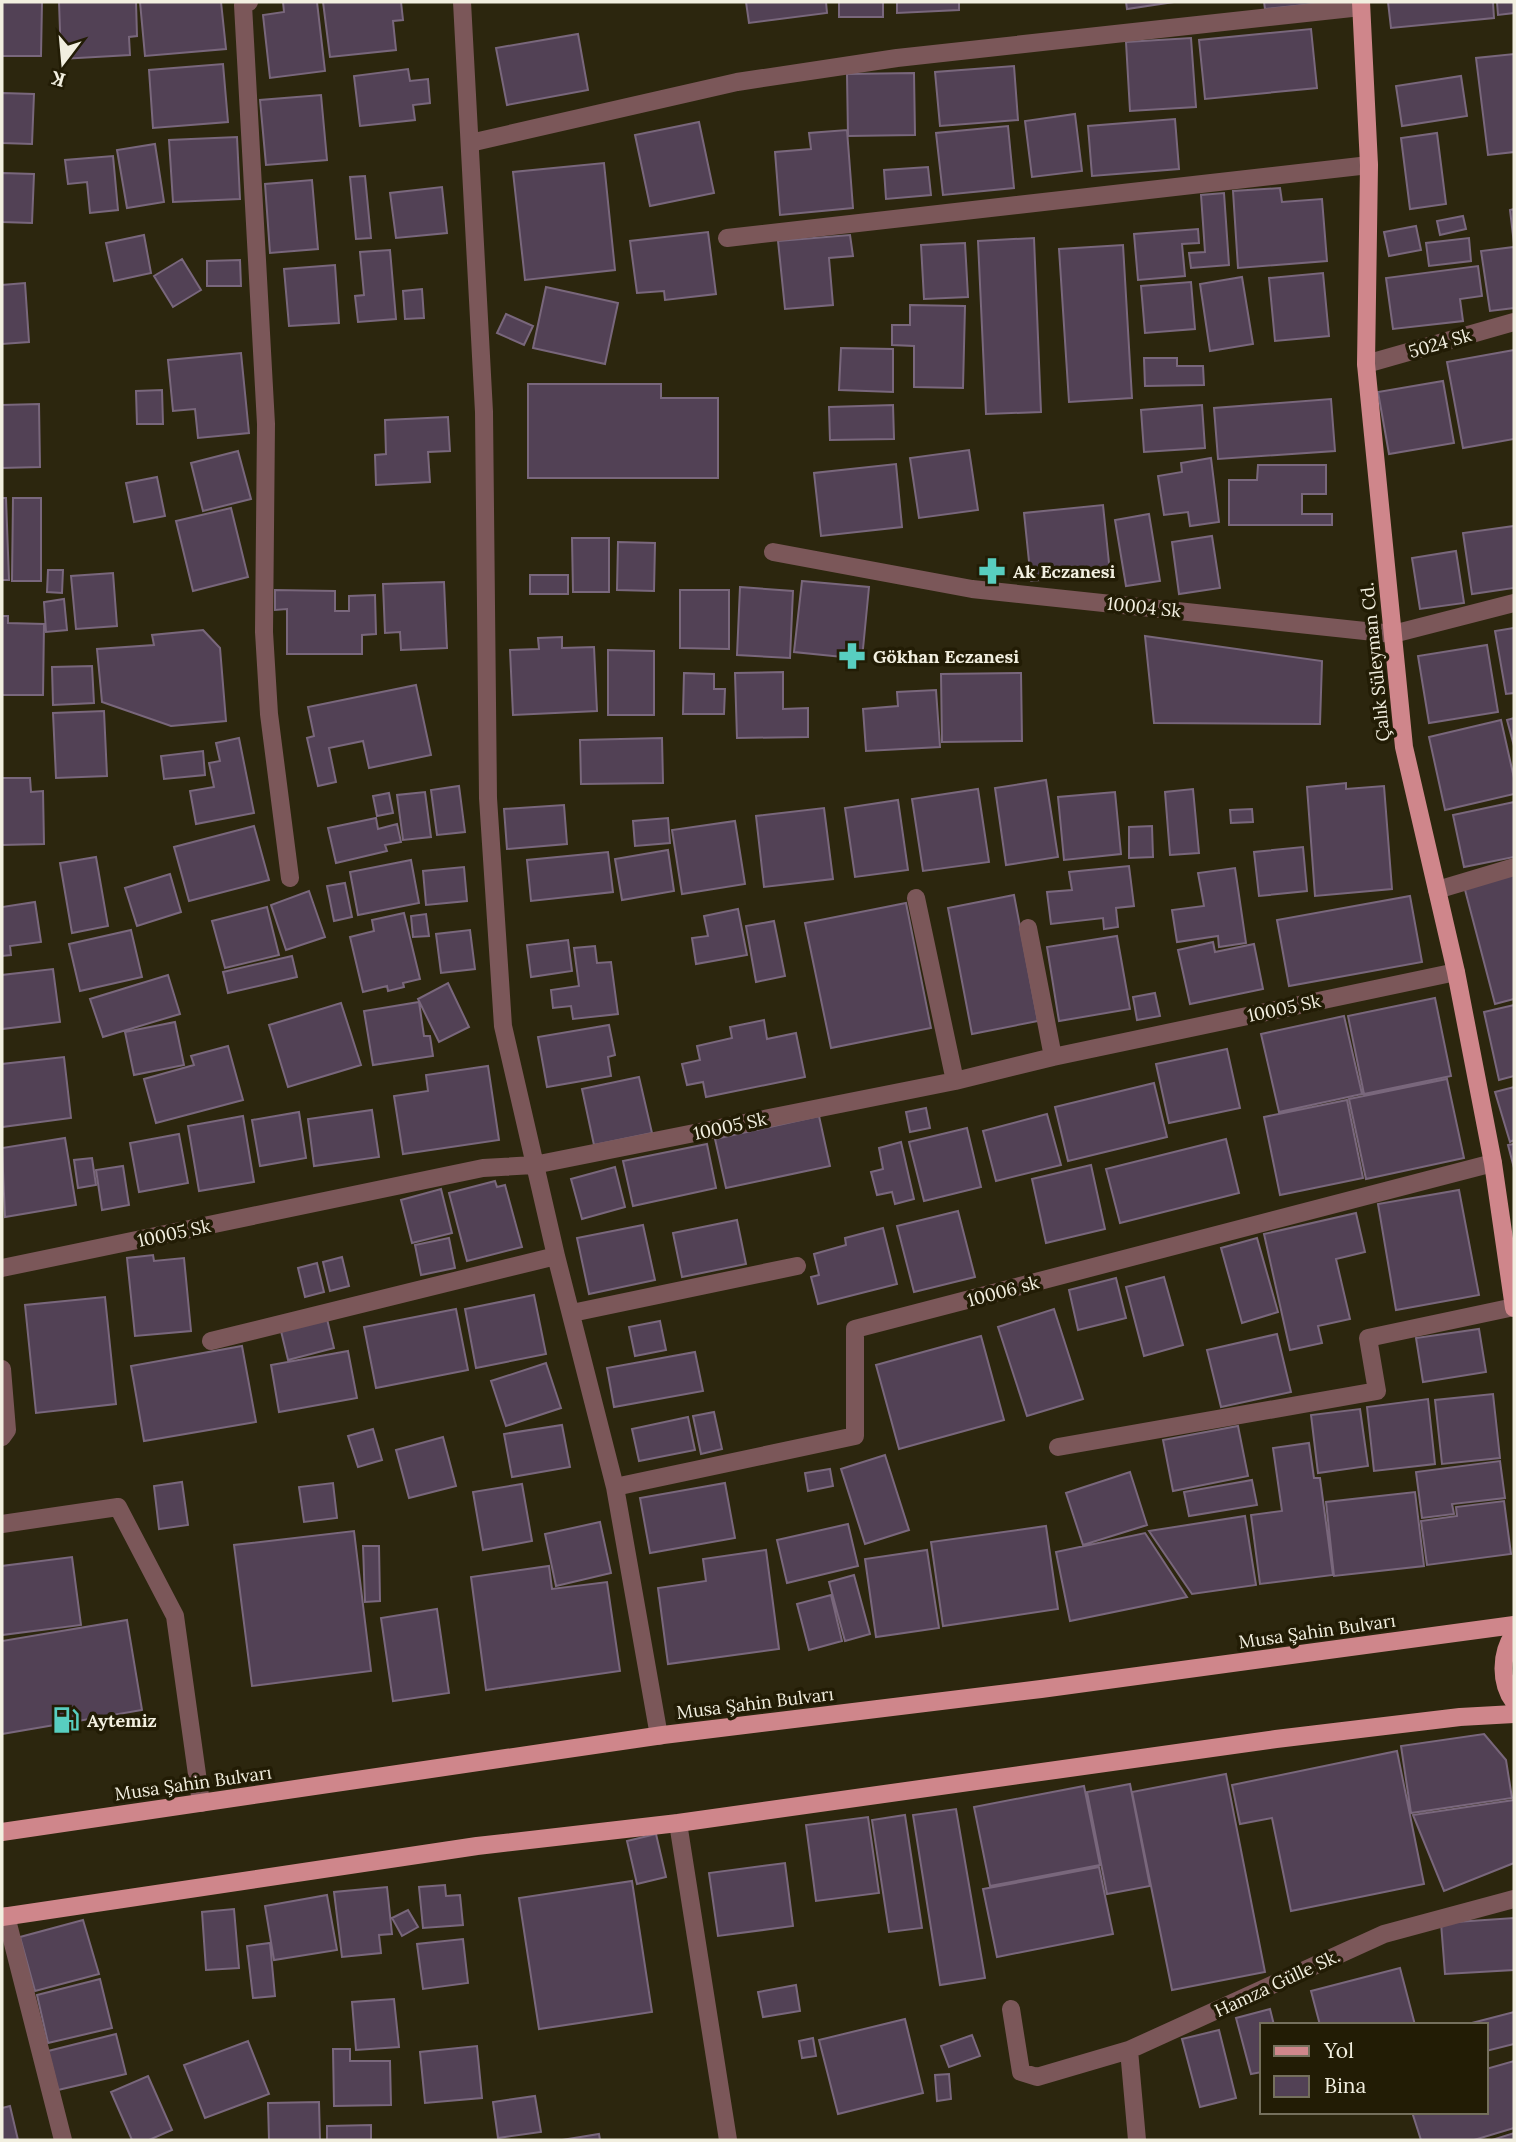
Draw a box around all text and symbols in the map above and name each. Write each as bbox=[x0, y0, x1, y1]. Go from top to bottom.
north arrow bbox=[28, 28, 98, 98]
text: K bbox=[48, 66, 68, 93]
street label: 5024 Sk bbox=[1406, 323, 1474, 363]
pharmacy icon: Ak Eczanesi bbox=[977, 556, 1007, 586]
place label: Ak Eczanesi bbox=[1013, 560, 1115, 583]
street label: Çalık Süleyman Cd. bbox=[1355, 581, 1395, 743]
street label: 10004 Sk bbox=[1106, 592, 1183, 622]
pharmacy icon: Gökhan Eczanesi bbox=[837, 641, 867, 671]
place label: Gökhan Eczanesi bbox=[873, 645, 1019, 668]
street label: 10005 Sk bbox=[1245, 989, 1323, 1027]
street label: 10005 Sk bbox=[691, 1107, 769, 1145]
street label: 10005 Sk bbox=[135, 1214, 213, 1252]
street label: 10006 sk bbox=[965, 1270, 1042, 1312]
street label: Musa Şahin Bulvarı bbox=[1237, 1609, 1397, 1653]
street label: Musa Şahin Bulvarı bbox=[675, 1682, 835, 1724]
fuel station icon: Aytemiz bbox=[51, 1705, 81, 1735]
place label: Aytemiz bbox=[87, 1709, 157, 1732]
street label: Musa Şahin Bulvarı bbox=[113, 1761, 273, 1805]
street label: Hamza Gülle Sk. bbox=[1211, 1944, 1343, 2022]
legend bbox=[1260, 2023, 1488, 2114]
text: Yol bbox=[1323, 2037, 1354, 2064]
text: Bina bbox=[1324, 2072, 1367, 2099]

